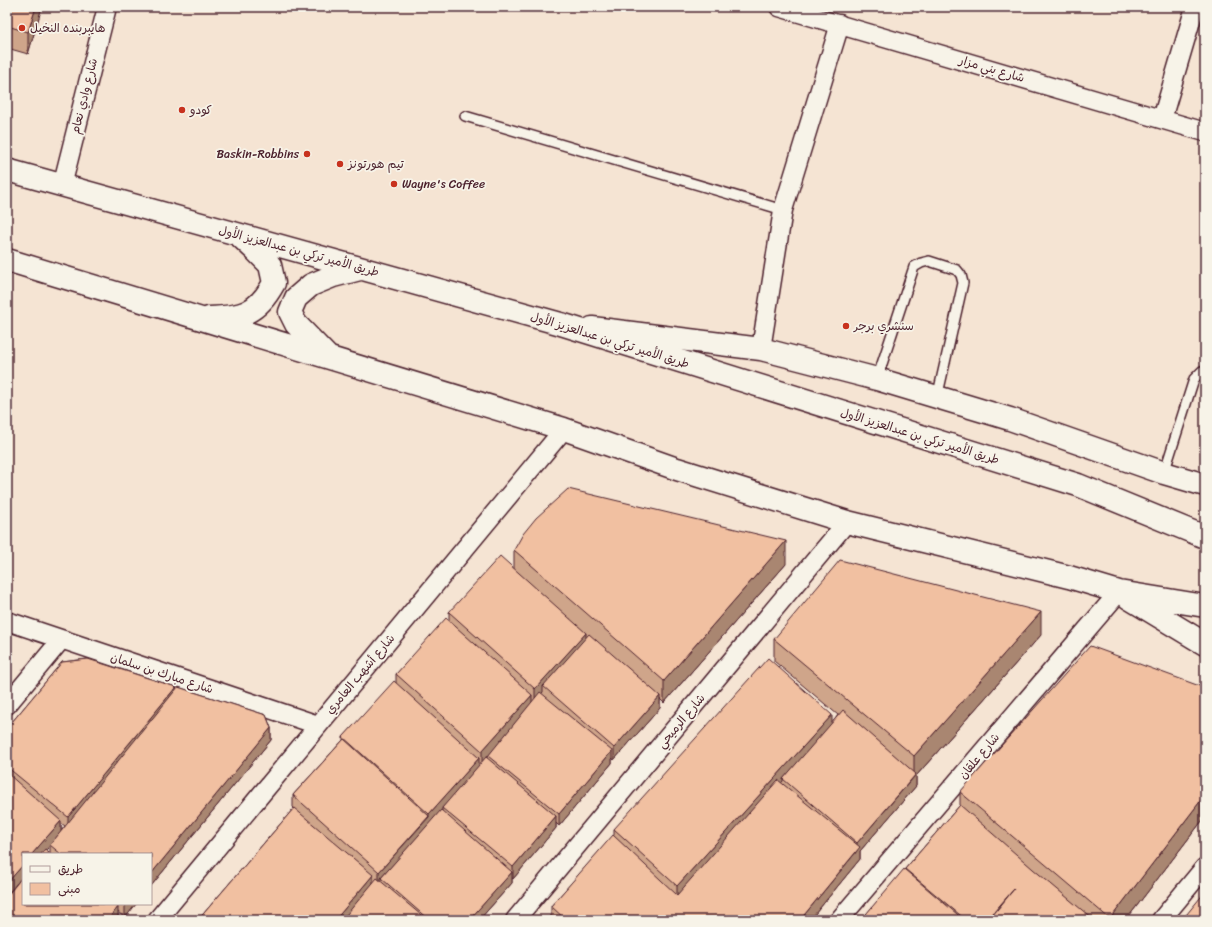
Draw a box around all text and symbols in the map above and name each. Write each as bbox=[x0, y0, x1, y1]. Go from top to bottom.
place label: هايبربنده النخيل bbox=[30, 17, 106, 39]
marker: هايبربنده النخيل bbox=[17, 23, 27, 33]
street label: شارع بني مزار bbox=[956, 49, 1027, 89]
street label: شارع وادي نعام bbox=[64, 56, 104, 136]
place label: كودو bbox=[189, 99, 212, 121]
marker: كودو bbox=[177, 105, 187, 115]
place label: Baskin-Robbins bbox=[217, 143, 299, 165]
marker: Baskin-Robbins bbox=[302, 149, 312, 159]
place label: تيم هورتونز bbox=[347, 153, 404, 175]
marker: تيم هورتونز bbox=[335, 159, 345, 169]
place label: Wayne's Coffee bbox=[402, 173, 485, 195]
marker: Wayne's Coffee bbox=[389, 179, 399, 189]
street label: طريق الأمير تركي بن عبدالعزيز الأول bbox=[216, 219, 382, 283]
street label: طريق الأمير تركي بن عبدالعزيز الأول bbox=[528, 305, 692, 375]
place label: سنشري برجر bbox=[853, 315, 914, 337]
marker: سنشري برجر bbox=[841, 321, 851, 331]
street label: طريق الأمير تركي بن عبدالعزيز الأول bbox=[838, 401, 1002, 471]
street label: شارع أشهب العامري bbox=[320, 629, 400, 719]
street label: شارع مبارك بن سلمان bbox=[108, 646, 216, 700]
street label: شارع الرميحي bbox=[651, 688, 711, 754]
street label: شارع علقان bbox=[953, 728, 1005, 784]
legend bbox=[22, 853, 152, 905]
text: طريق bbox=[58, 858, 83, 880]
text: مبنى bbox=[58, 878, 81, 900]

